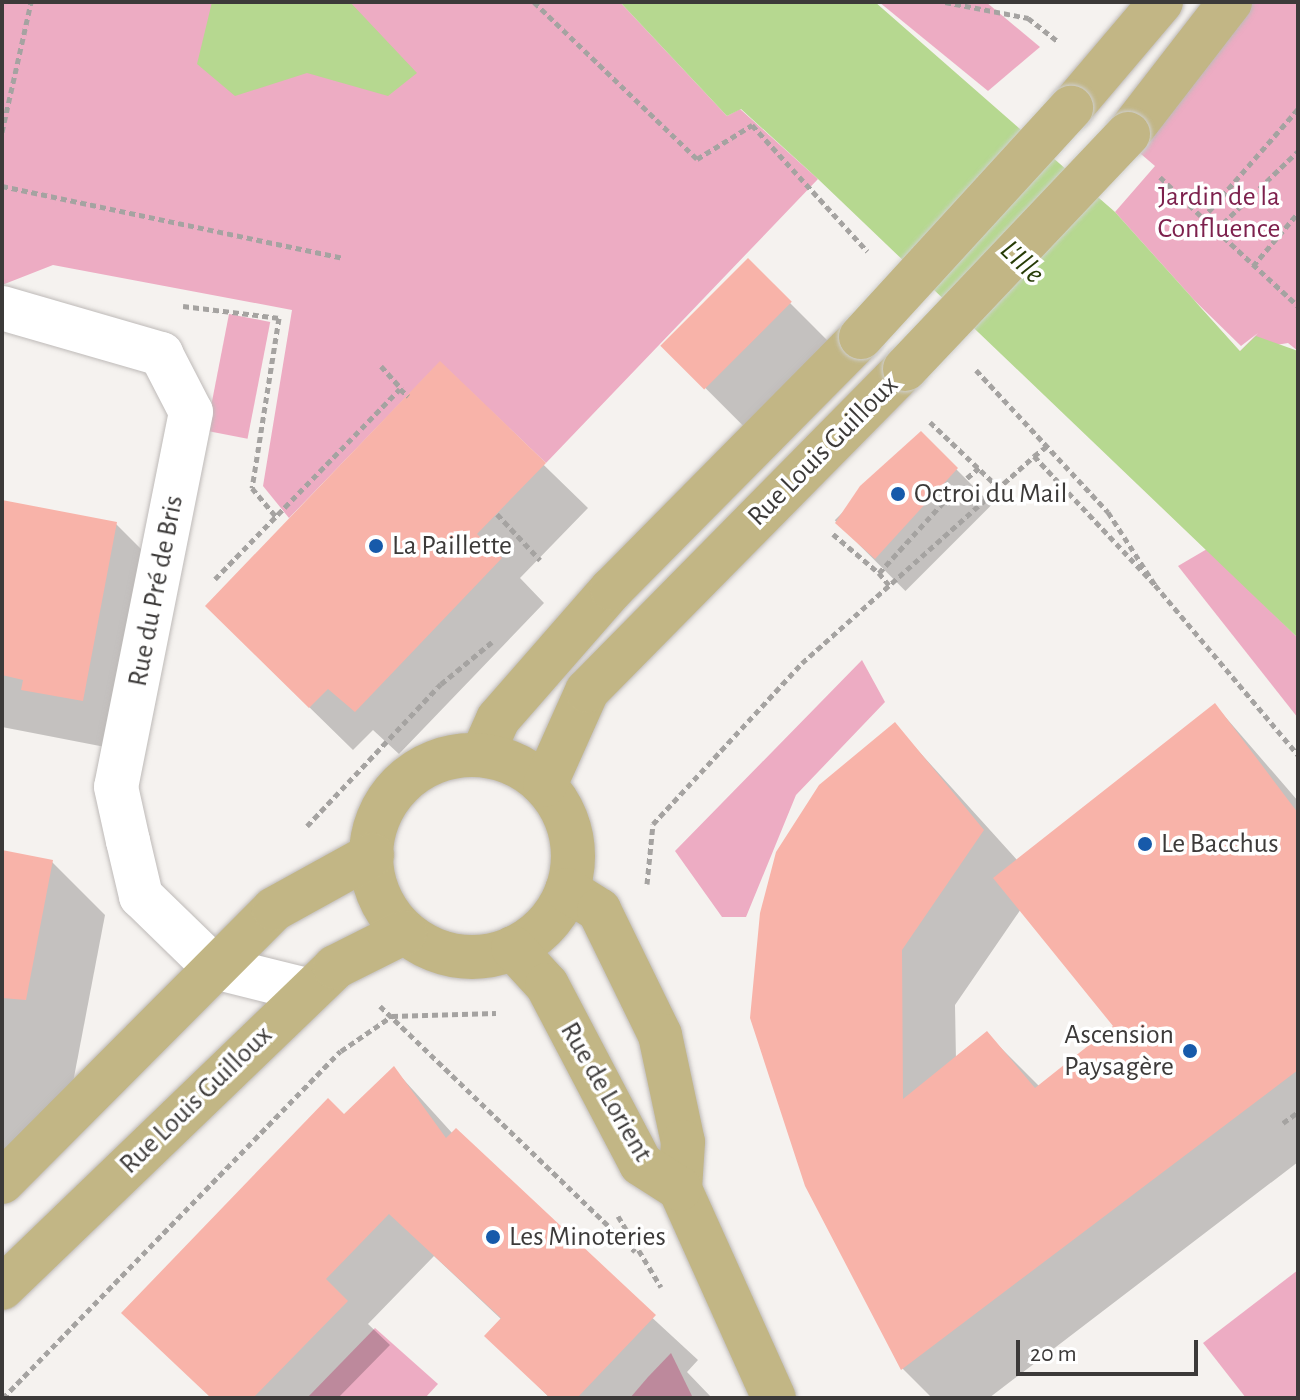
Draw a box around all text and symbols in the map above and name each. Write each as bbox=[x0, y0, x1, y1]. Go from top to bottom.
park label: Jardin de la Confluence bbox=[1158, 180, 1280, 246]
water label: L'Ille bbox=[992, 232, 1052, 292]
street label: Rue Louis Guilloux bbox=[741, 369, 905, 533]
place label: Octroi du Mail bbox=[914, 477, 1067, 511]
marker: Octroi du Mail bbox=[889, 485, 907, 503]
street label: Rue du Pré de Bris bbox=[121, 493, 191, 689]
place label: La Paillette bbox=[392, 529, 512, 563]
marker: La Paillette bbox=[367, 537, 385, 555]
place label: Le Bacchus bbox=[1161, 827, 1278, 861]
marker: Le Bacchus bbox=[1136, 835, 1154, 853]
street label: Rue de Lorient bbox=[553, 1016, 659, 1168]
place label: Ascension Paysagère bbox=[1064, 1018, 1174, 1084]
street label: Rue Louis Guilloux bbox=[113, 1019, 279, 1181]
marker: Ascension Paysagère bbox=[1181, 1042, 1199, 1060]
place label: Les Minoteries bbox=[509, 1220, 666, 1254]
marker: Les Minoteries bbox=[484, 1228, 502, 1246]
scale bar bbox=[1020, 1324, 1202, 1374]
text: 20 m bbox=[1030, 1342, 1077, 1366]

